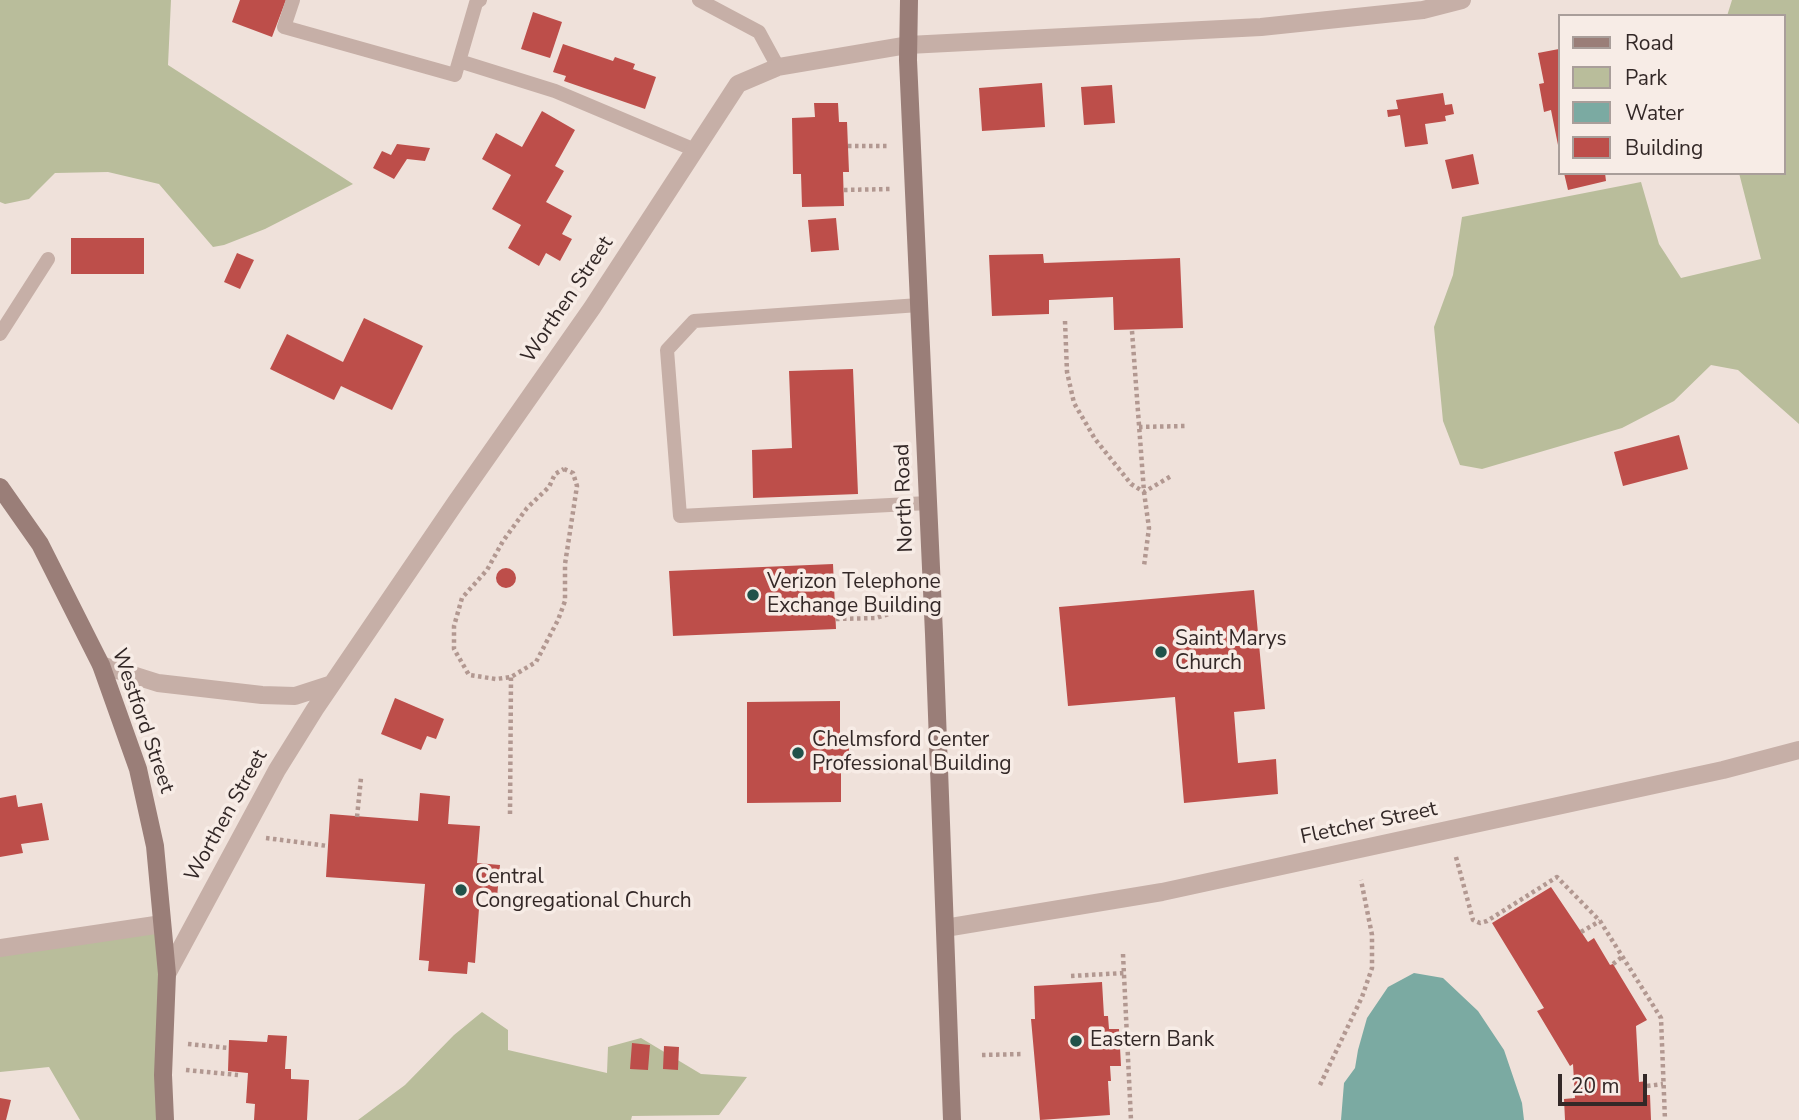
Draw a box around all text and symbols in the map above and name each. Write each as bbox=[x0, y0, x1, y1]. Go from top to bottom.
legend bbox=[1558, 14, 1785, 175]
text: Road bbox=[1625, 29, 1674, 57]
text: Park bbox=[1625, 64, 1667, 92]
text: Water bbox=[1625, 99, 1684, 127]
text: Building bbox=[1625, 134, 1703, 162]
street label: Worthen Street bbox=[517, 232, 619, 368]
street label: North Road bbox=[891, 443, 919, 553]
place label: Verizon Telephone Exchange Building bbox=[767, 570, 942, 620]
marker: Verizon Telephone Exchange Building bbox=[745, 587, 761, 603]
place label: Saint Marys Church bbox=[1175, 627, 1287, 677]
marker: Saint Marys Church bbox=[1153, 644, 1169, 660]
street label: Westford Street bbox=[105, 645, 179, 797]
place label: Chelmsford Center Professional Building bbox=[812, 728, 1012, 778]
marker: Chelmsford Center Professional Building bbox=[790, 745, 806, 761]
street label: Worthen Street bbox=[180, 746, 274, 886]
street label: Fletcher Street bbox=[1298, 797, 1440, 851]
place label: Central Congregational Church bbox=[475, 865, 692, 915]
marker: Central Congregational Church bbox=[453, 882, 469, 898]
place label: Eastern Bank bbox=[1090, 1028, 1214, 1054]
marker: Eastern Bank bbox=[1068, 1033, 1084, 1049]
scale bar bbox=[1561, 1060, 1650, 1104]
text: 20 m bbox=[1571, 1072, 1620, 1100]

